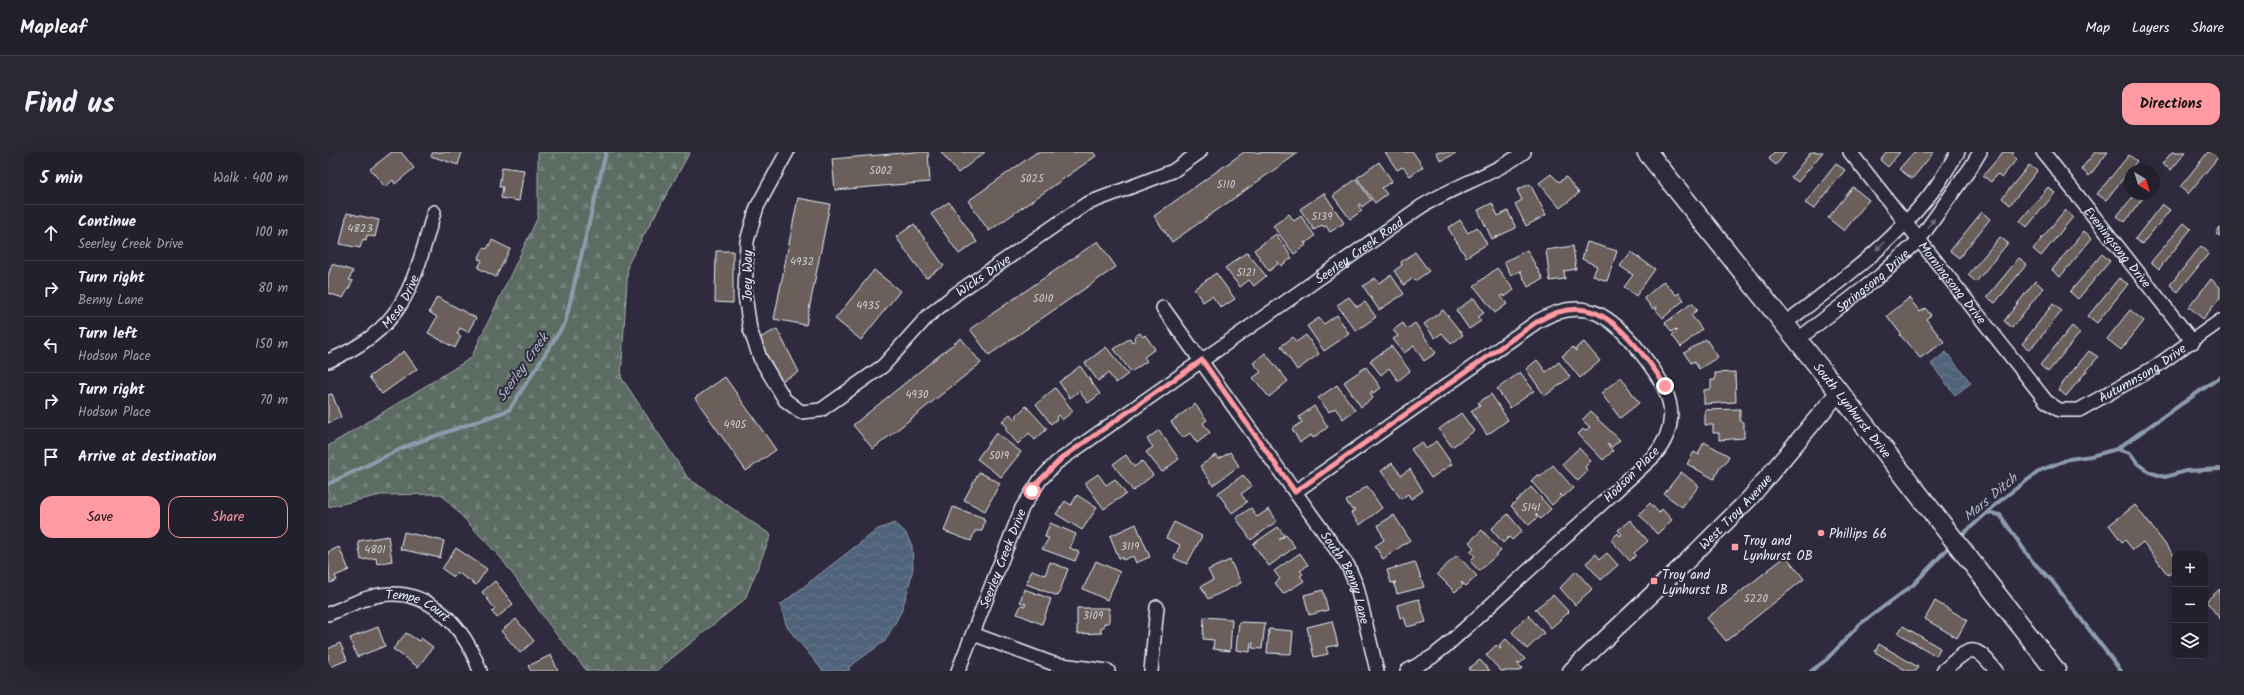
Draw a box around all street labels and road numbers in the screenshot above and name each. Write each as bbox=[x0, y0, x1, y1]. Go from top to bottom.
street label: Eveningsong Drive bbox=[2078, 203, 2156, 293]
street label: Seerley Creek Road bbox=[1311, 212, 1409, 290]
street label: Morningsong Drive bbox=[1912, 237, 1991, 329]
street label: Springsong Drive bbox=[1832, 245, 1915, 318]
street label: Joey Way bbox=[738, 249, 759, 302]
street label: Wicks Drive bbox=[952, 250, 1016, 303]
street label: Mesa Drive bbox=[377, 272, 426, 334]
street label: Autumnsong Drive bbox=[2095, 339, 2191, 409]
street label: South Lynhurst Drive bbox=[1807, 358, 1896, 464]
street label: Hodson Place bbox=[1599, 442, 1665, 508]
street label: West Troy Avenue bbox=[1695, 470, 1778, 555]
street label: Seerley Creek Drive bbox=[975, 506, 1033, 612]
street label: South Benny Lane bbox=[1314, 527, 1374, 626]
street label: Tempe Court bbox=[385, 585, 455, 628]

